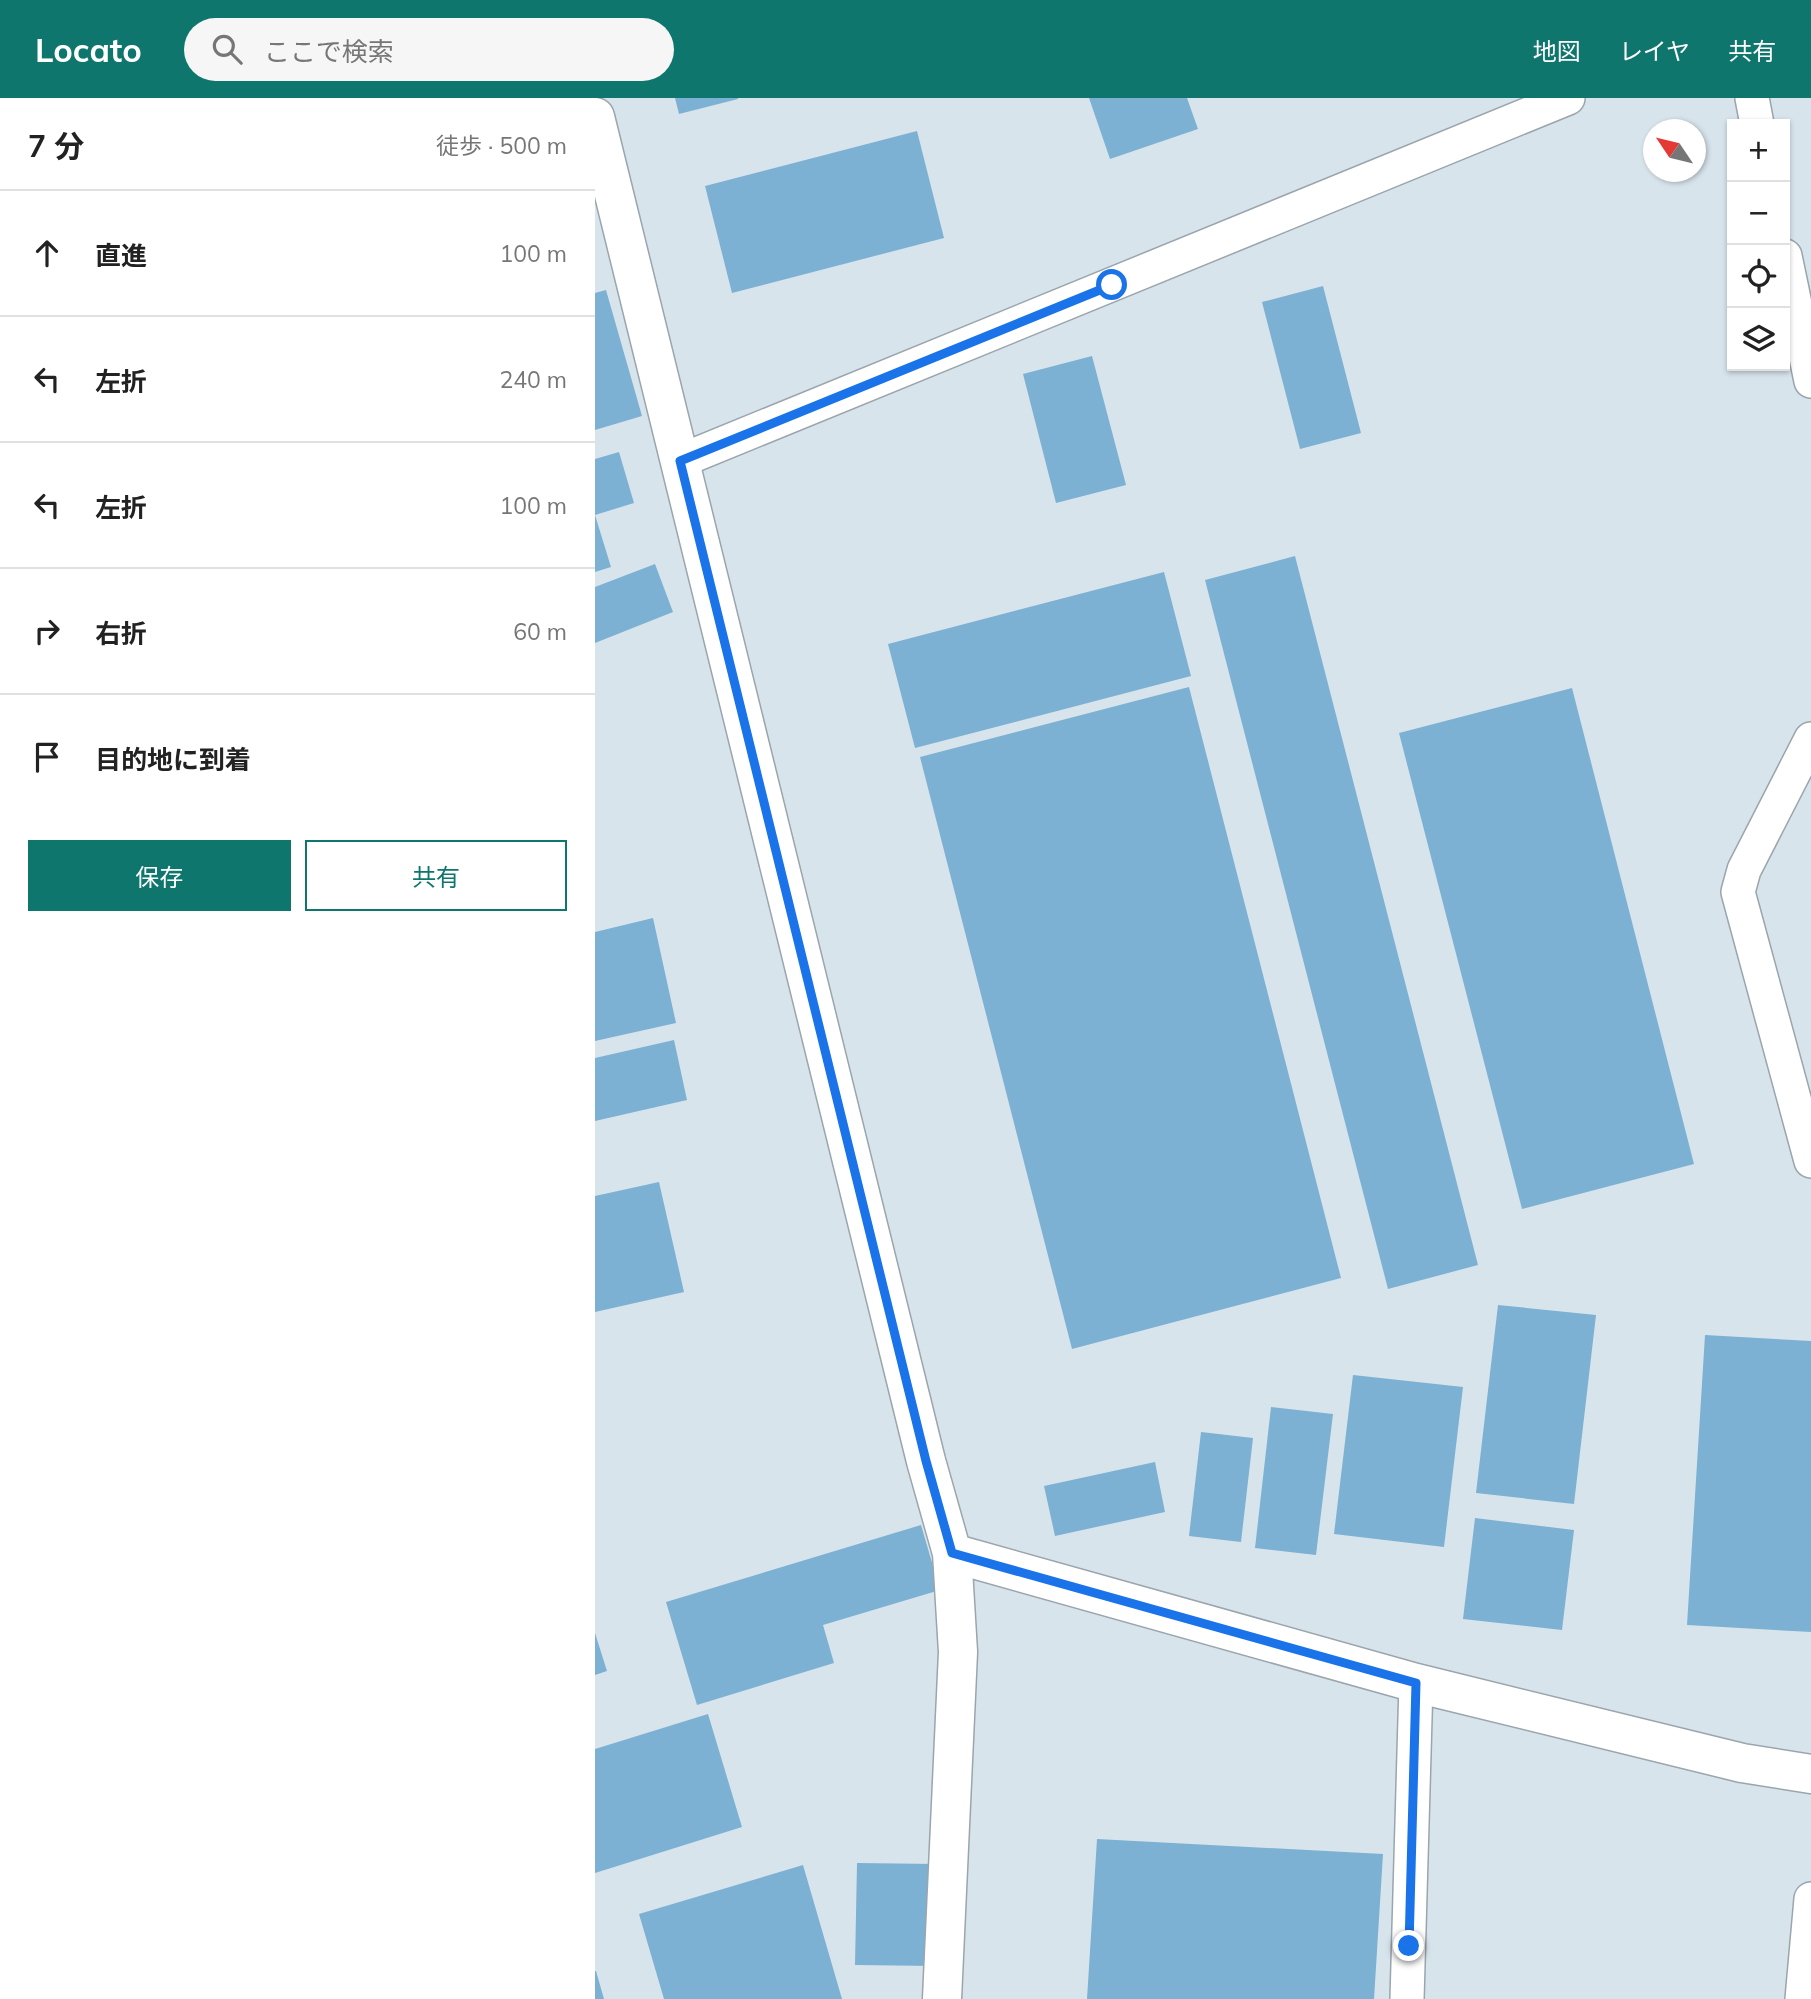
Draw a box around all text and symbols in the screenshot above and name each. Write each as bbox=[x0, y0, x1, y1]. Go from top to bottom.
search box bbox=[184, 18, 674, 81]
text: Locato bbox=[35, 29, 142, 70]
icon: search bbox=[208, 30, 246, 68]
text: ここで検索 bbox=[264, 35, 394, 68]
text: 地図 bbox=[1533, 36, 1581, 66]
text: レイヤ bbox=[1619, 36, 1690, 66]
text: 共有 bbox=[1728, 36, 1776, 66]
north arrow bbox=[1643, 119, 1706, 182]
map controls bbox=[1727, 119, 1790, 371]
button: + bbox=[1727, 119, 1790, 182]
text: 7 分 bbox=[28, 127, 84, 165]
text: 徒歩 · 500 m bbox=[436, 131, 567, 160]
button: − bbox=[1727, 182, 1790, 245]
icon: ahead bbox=[28, 234, 66, 272]
text: 直進 bbox=[95, 239, 147, 272]
text: 100 m bbox=[499, 239, 567, 268]
button: locate bbox=[1727, 245, 1790, 308]
route start bbox=[1096, 269, 1127, 300]
button: layers bbox=[1727, 308, 1790, 371]
icon: left bbox=[28, 360, 66, 398]
text: 左折 bbox=[95, 365, 147, 398]
text: 240 m bbox=[499, 365, 567, 394]
icon: left bbox=[28, 486, 66, 524]
text: 左折 bbox=[95, 491, 147, 524]
text: 100 m bbox=[499, 491, 567, 520]
icon: right bbox=[28, 612, 66, 650]
text: 右折 bbox=[95, 617, 147, 650]
text: 60 m bbox=[513, 617, 567, 646]
icon: arrive bbox=[28, 738, 66, 776]
text: 目的地に到着 bbox=[95, 743, 251, 776]
button: 保存 bbox=[28, 840, 291, 911]
button: 共有 bbox=[305, 840, 567, 911]
route end bbox=[1393, 1930, 1424, 1961]

